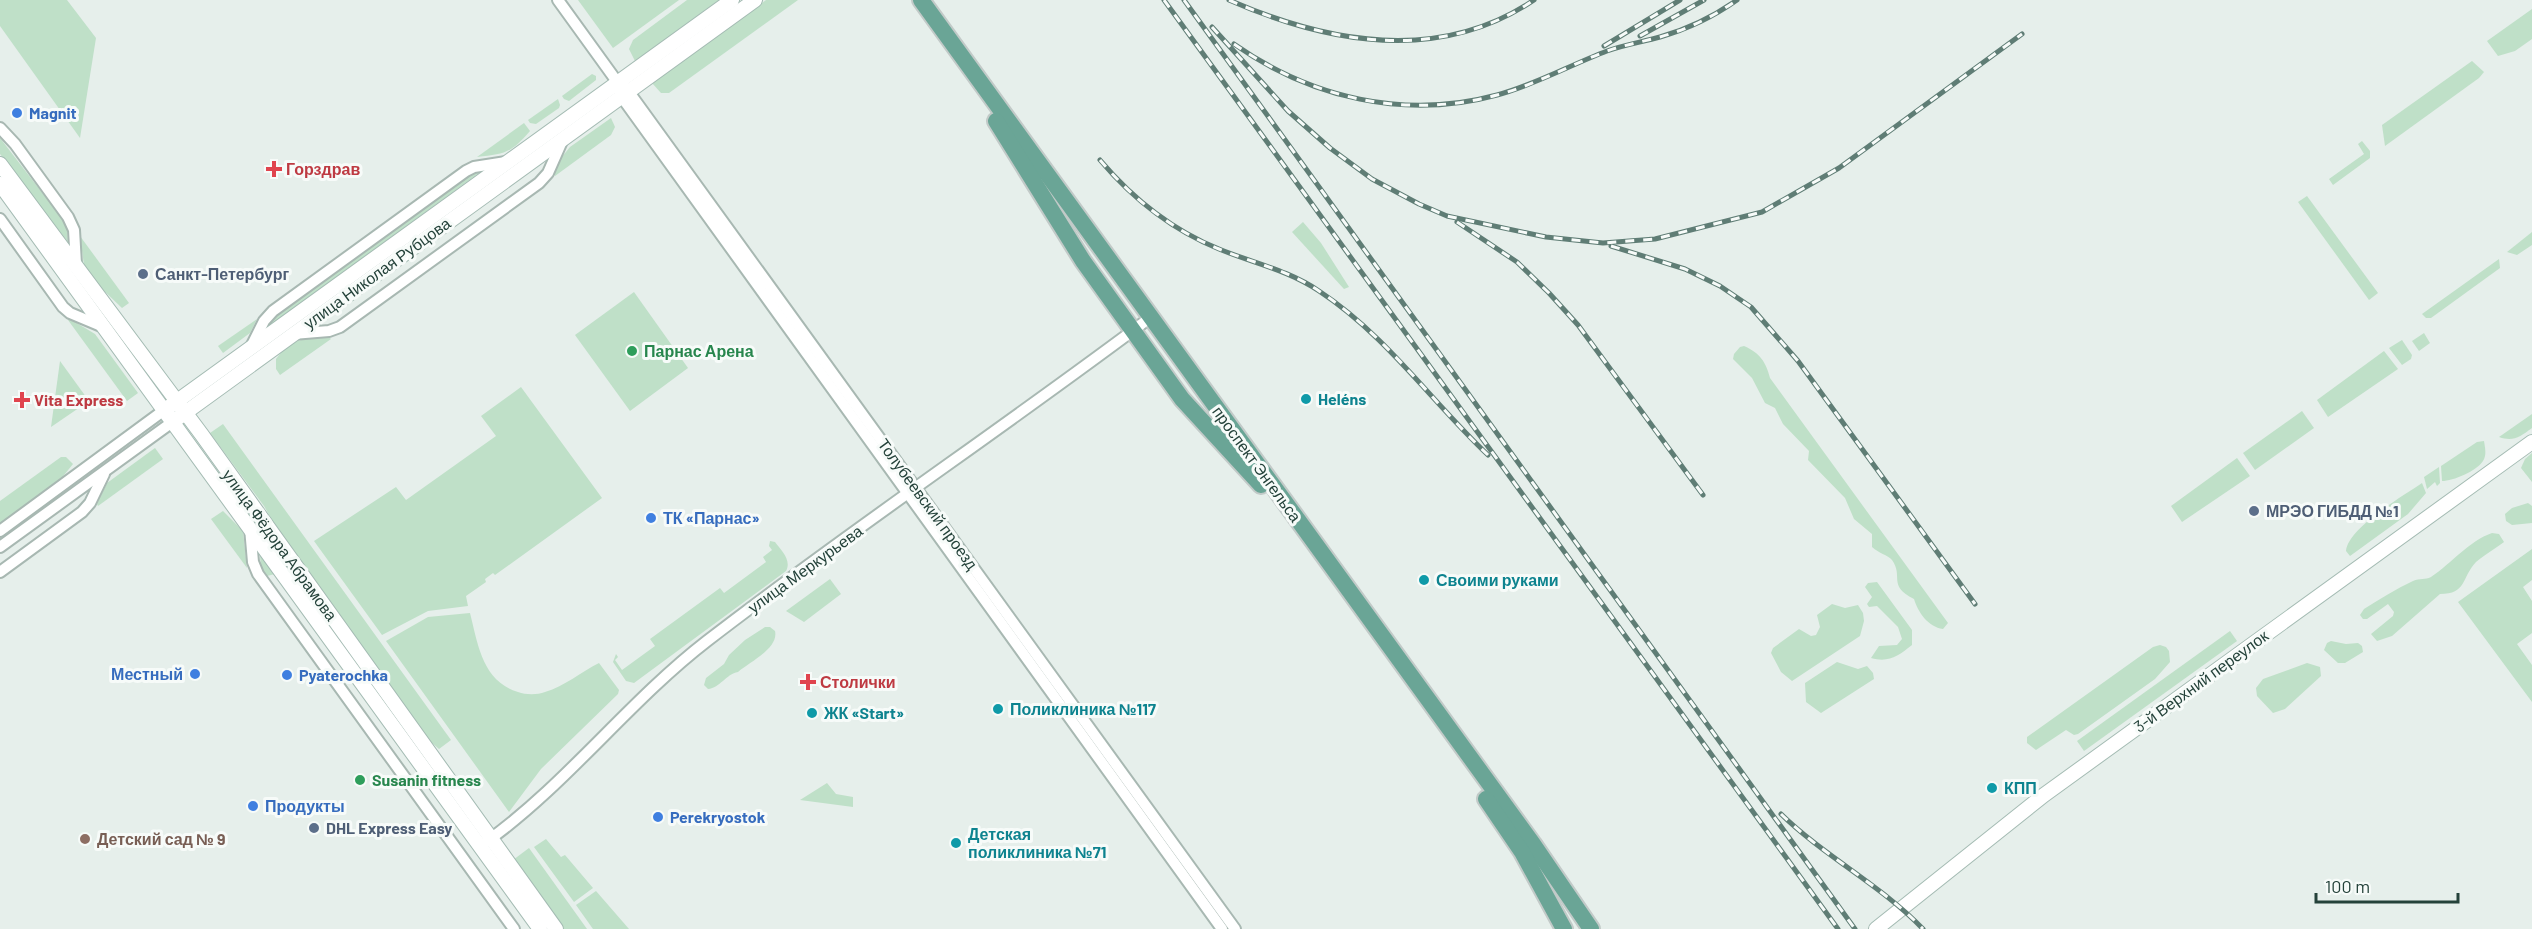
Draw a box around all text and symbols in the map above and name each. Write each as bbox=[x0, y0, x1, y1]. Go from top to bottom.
place label: Magnit bbox=[29, 103, 77, 122]
marker: Magnit bbox=[10, 106, 24, 120]
place label: Горздрав bbox=[286, 159, 360, 178]
marker: Горздрав bbox=[267, 162, 281, 176]
street label: улица Николая Рубцова bbox=[300, 213, 454, 332]
place label: Санкт-Петербург bbox=[155, 264, 290, 283]
marker: Санкт-Петербург bbox=[136, 267, 150, 281]
place label: Парнас Арена bbox=[644, 341, 754, 360]
marker: Парнас Арена bbox=[625, 344, 639, 358]
place label: Heléns bbox=[1318, 389, 1366, 408]
place label: Vita Express bbox=[34, 390, 123, 409]
marker: Heléns bbox=[1299, 392, 1313, 406]
marker: Vita Express bbox=[15, 393, 29, 407]
street label: проспект Энгельса bbox=[1209, 402, 1306, 525]
street label: Толубеевский проезд bbox=[875, 435, 983, 573]
street label: улица Фёдора Абрамова bbox=[219, 465, 342, 624]
place label: МРЭО ГИБДД №1 bbox=[2266, 501, 2399, 520]
marker: МРЭО ГИБДД №1 bbox=[2247, 504, 2261, 518]
place label: ТК «Парнас» bbox=[663, 508, 760, 527]
marker: ТК «Парнас» bbox=[644, 511, 658, 525]
street label: улица Меркурьева bbox=[744, 521, 866, 616]
place label: Своими руками bbox=[1436, 570, 1559, 589]
marker: Своими руками bbox=[1417, 573, 1431, 587]
street label: 3-й Верхний переулок bbox=[2130, 625, 2272, 736]
place label: Местный bbox=[111, 664, 183, 683]
place label: Pyaterochka bbox=[299, 665, 388, 684]
marker: Местный bbox=[188, 667, 202, 681]
marker: Pyaterochka bbox=[280, 668, 294, 682]
place label: Столички bbox=[820, 672, 896, 691]
marker: Столички bbox=[801, 675, 815, 689]
place label: Поликлиника №117 bbox=[1010, 699, 1156, 718]
marker: Поликлиника №117 bbox=[991, 702, 1005, 716]
place label: ЖК «Start» bbox=[823, 703, 904, 722]
marker: ЖК «Start» bbox=[805, 706, 819, 720]
place label: Susanin fitness bbox=[372, 770, 481, 789]
marker: Susanin fitness bbox=[353, 773, 367, 787]
place label: КПП bbox=[2004, 778, 2037, 797]
marker: КПП bbox=[1985, 781, 1999, 795]
place label: Продукты bbox=[265, 796, 345, 815]
marker: Продукты bbox=[246, 799, 260, 813]
place label: Perekryostok bbox=[670, 807, 766, 826]
marker: Perekryostok bbox=[651, 810, 665, 824]
place label: DHL Express Easy bbox=[326, 818, 452, 837]
marker: DHL Express Easy bbox=[307, 821, 321, 835]
place label: Детская поликлиника №71 bbox=[968, 824, 1106, 861]
place label: Детский сад № 9 bbox=[97, 829, 226, 848]
marker: Детский сад № 9 bbox=[78, 832, 92, 846]
marker: Детская поликлиника №71 bbox=[949, 836, 963, 850]
scale bar bbox=[2316, 866, 2458, 904]
text: 100 m bbox=[2325, 875, 2370, 897]

